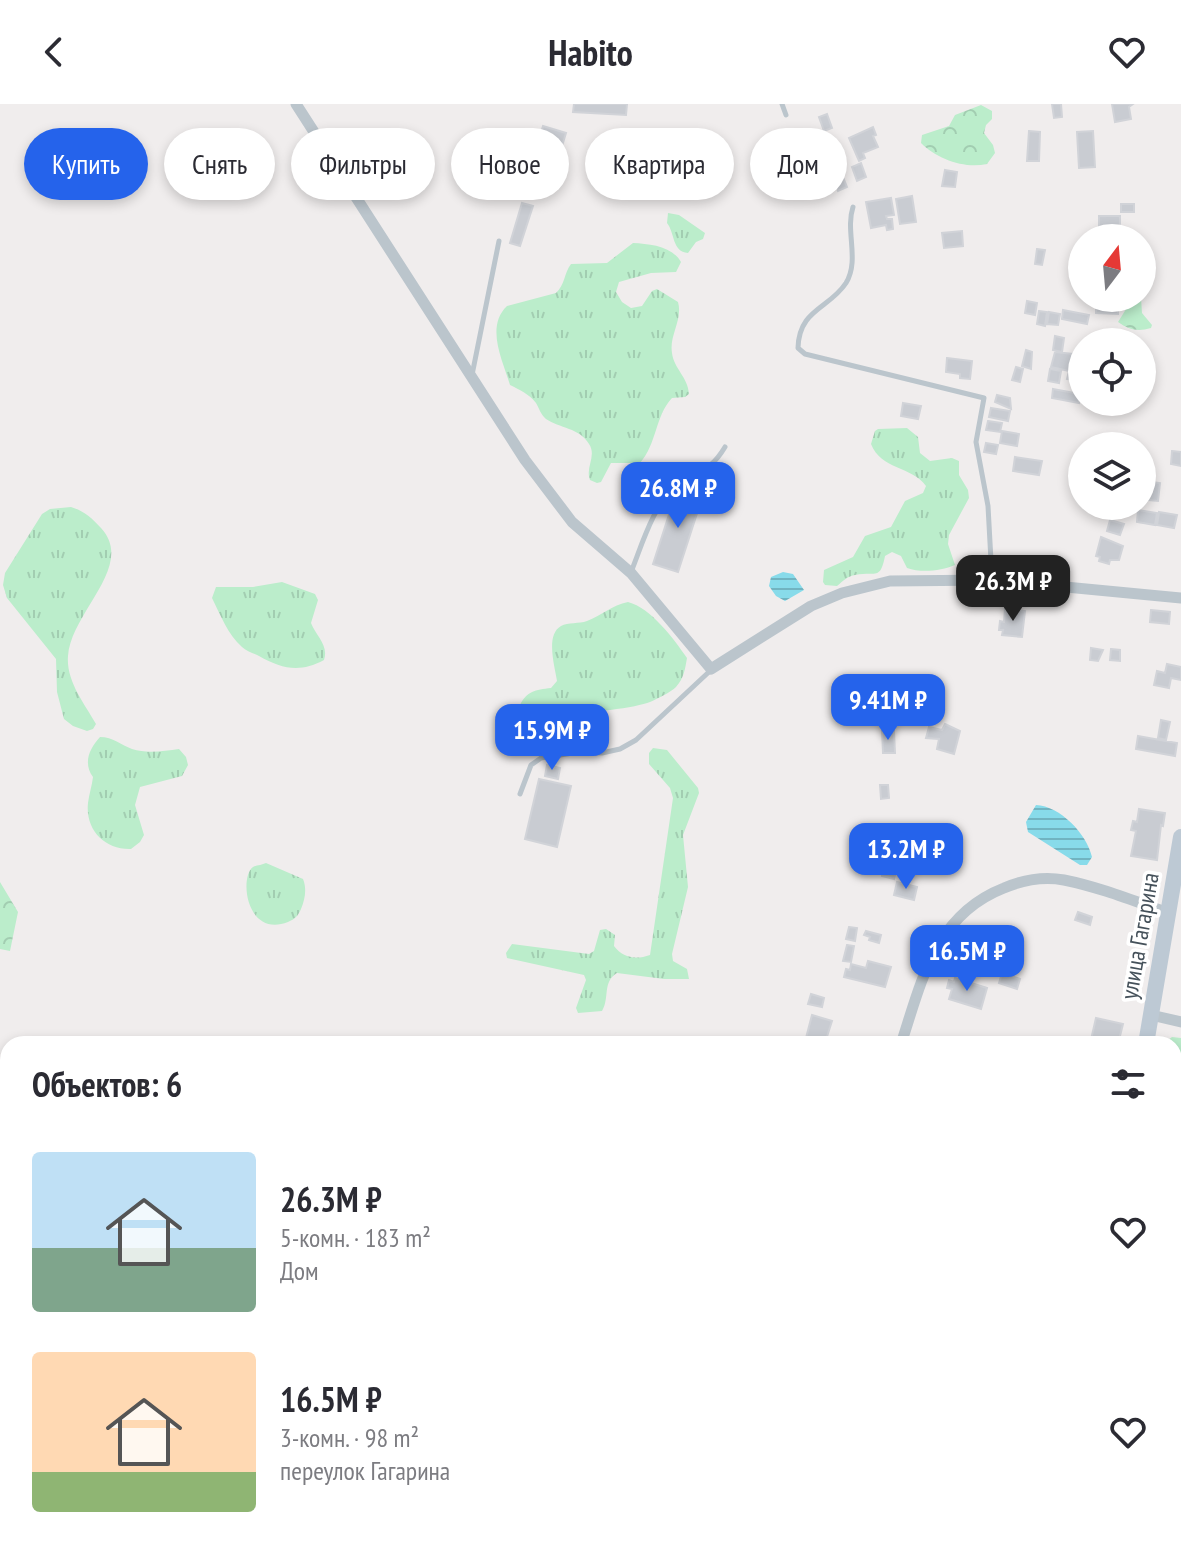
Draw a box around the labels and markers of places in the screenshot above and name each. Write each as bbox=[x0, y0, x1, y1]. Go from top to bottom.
pin: 26.8M ₽ bbox=[604, 462, 752, 530]
pin: 26.3M ₽ bbox=[939, 555, 1087, 623]
pin: 9.41M ₽ bbox=[814, 674, 962, 742]
pin: 15.9M ₽ bbox=[478, 704, 626, 772]
pin: 13.2M ₽ bbox=[832, 823, 980, 891]
pin: 16.5M ₽ bbox=[893, 925, 1041, 993]

